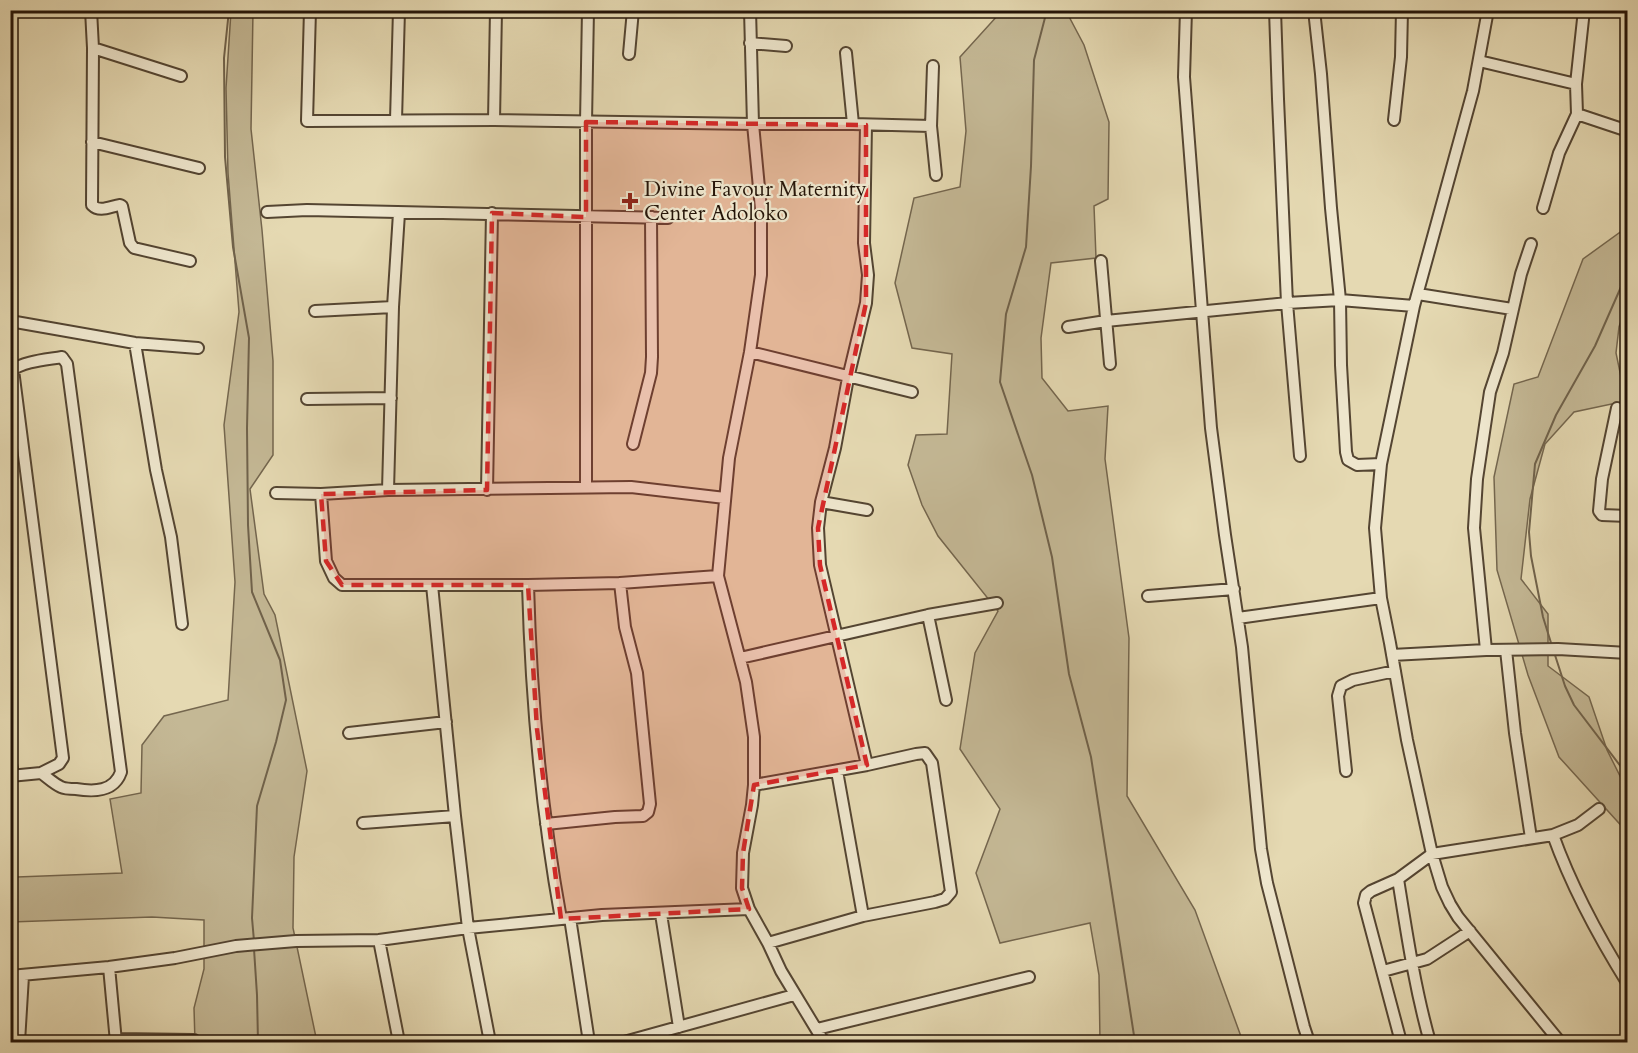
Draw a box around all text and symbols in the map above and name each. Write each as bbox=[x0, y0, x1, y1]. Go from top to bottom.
place label: Divine Favour Maternity Center Adoloko bbox=[644, 175, 867, 228]
marker: Divine Favour Maternity Center Adoloko bbox=[621, 192, 639, 210]

